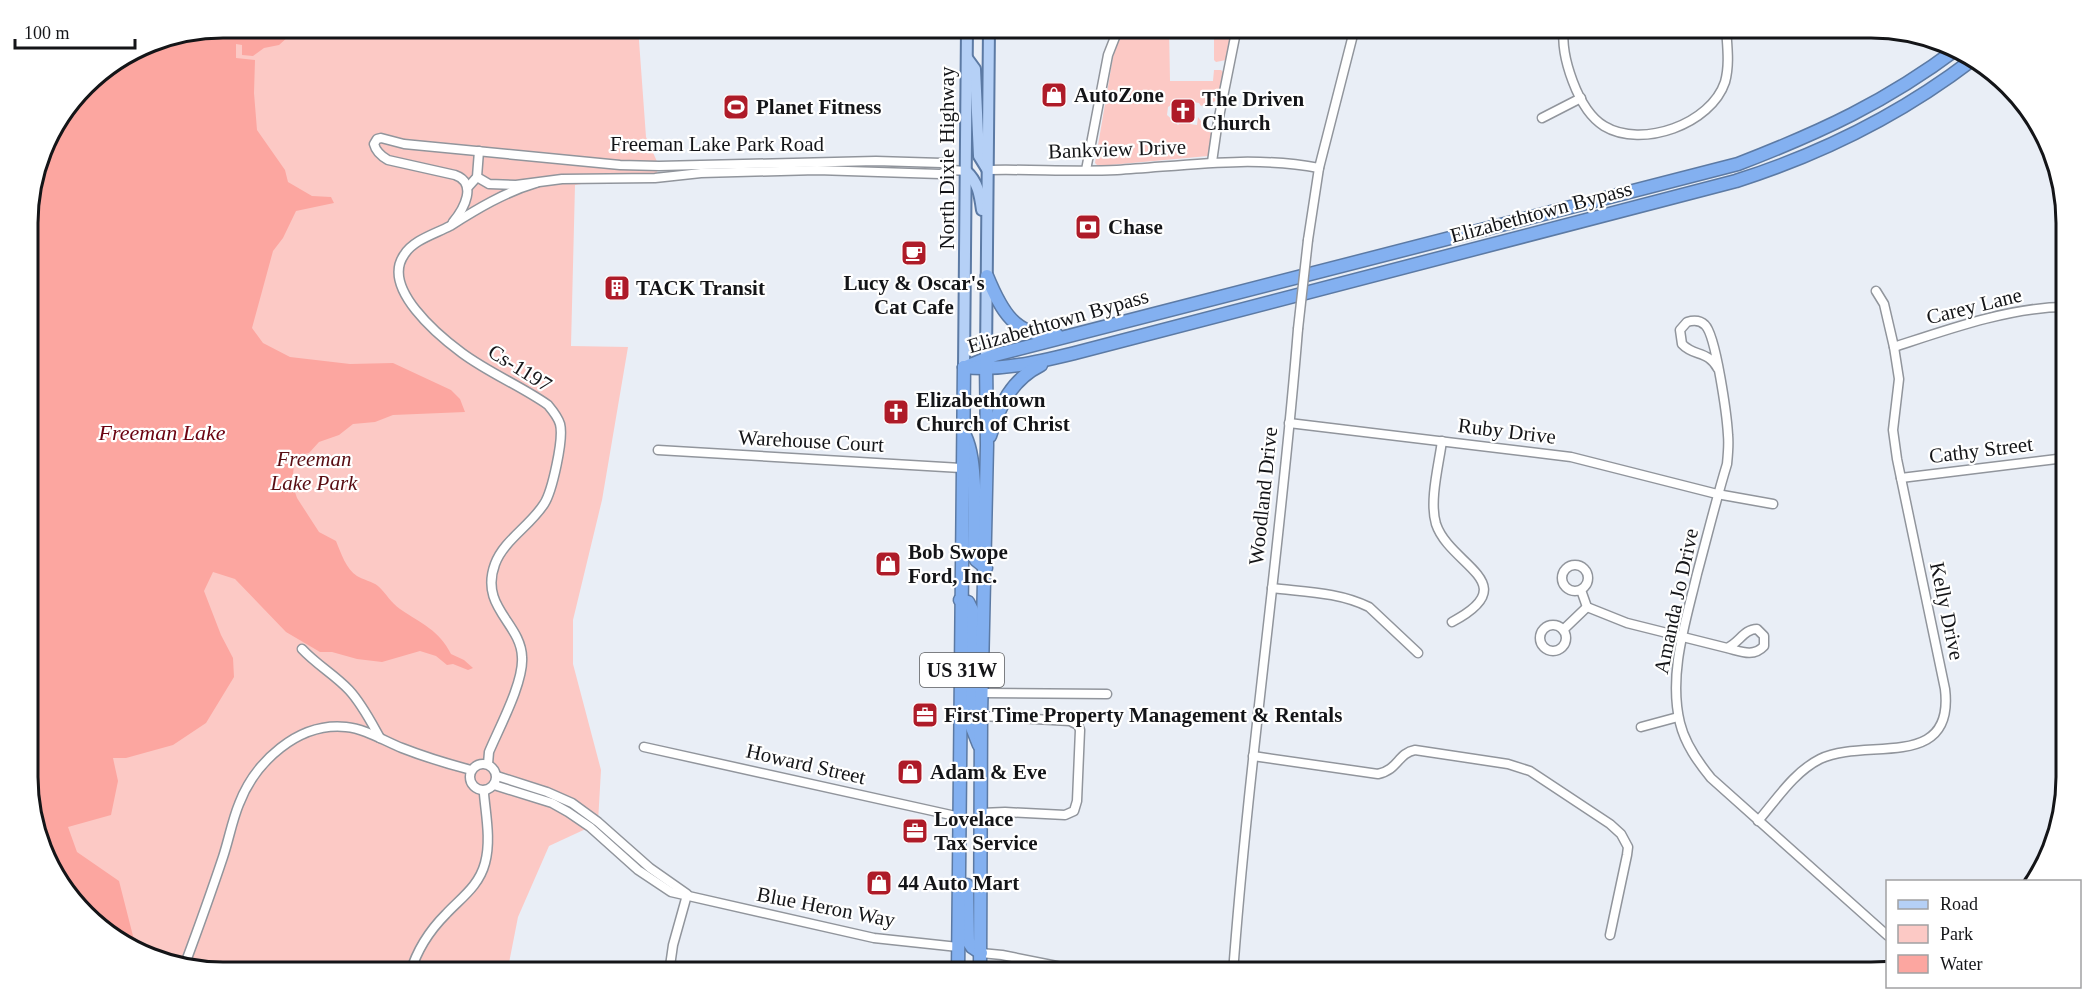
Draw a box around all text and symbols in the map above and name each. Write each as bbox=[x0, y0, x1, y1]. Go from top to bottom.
scale bar bbox=[15, 12, 135, 50]
text: 100 m bbox=[24, 23, 70, 43]
street label: North Dixie Highway bbox=[935, 66, 959, 250]
shop icon: AutoZone bbox=[1039, 80, 1069, 110]
place label: AutoZone bbox=[1074, 83, 1164, 107]
place label: The Driven Church bbox=[1202, 87, 1304, 135]
sports icon: Planet Fitness bbox=[721, 92, 751, 122]
place label: Planet Fitness bbox=[756, 95, 881, 119]
church icon: The Driven Church bbox=[1168, 96, 1198, 126]
street label: Freeman Lake Park Road bbox=[610, 132, 825, 156]
street label: Bankview Drive bbox=[1048, 135, 1186, 163]
street label: Elizabethtown Bypass bbox=[1447, 176, 1635, 248]
bank icon: Chase bbox=[1073, 212, 1103, 242]
place label: Chase bbox=[1108, 215, 1163, 239]
cafe icon: Lucy & Oscar's Cat Cafe bbox=[899, 238, 929, 268]
place label: Lucy & Oscar's Cat Cafe bbox=[843, 271, 985, 319]
building icon: TACK Transit bbox=[602, 273, 632, 303]
place label: TACK Transit bbox=[636, 276, 765, 300]
street label: Carey Lane bbox=[1924, 283, 2024, 329]
street label: Elizabethtown Bypass bbox=[965, 284, 1151, 358]
street label: Cs-1197 bbox=[484, 339, 556, 397]
place label: Elizabethtown Church of Christ bbox=[916, 388, 1070, 436]
church icon: Elizabethtown Church of Christ bbox=[881, 397, 911, 427]
street label: Ruby Drive bbox=[1457, 413, 1557, 449]
water label: Freeman Lake bbox=[98, 420, 226, 445]
street label: Warehouse Court bbox=[738, 425, 885, 457]
street label: Woodland Drive bbox=[1244, 426, 1282, 566]
street label: Cathy Street bbox=[1928, 432, 2034, 468]
park label: Freeman Lake Park bbox=[270, 447, 358, 495]
street label: Amanda Jo Drive bbox=[1649, 526, 1703, 676]
place label: Bob Swope Ford, Inc. bbox=[908, 540, 1008, 588]
shop icon: Bob Swope Ford, Inc. bbox=[873, 549, 903, 579]
street label: Kelly Drive bbox=[1925, 560, 1969, 662]
road number: US 31W bbox=[920, 653, 1004, 687]
office icon: First Time Property Management & Rentals bbox=[910, 700, 940, 730]
place label: First Time Property Management & Rentals bbox=[944, 703, 1342, 727]
street label: Howard Street bbox=[744, 739, 868, 789]
shop icon: Adam & Eve bbox=[895, 757, 925, 787]
place label: Adam & Eve bbox=[930, 760, 1047, 784]
place label: Lovelace Tax Service bbox=[934, 807, 1038, 855]
office icon: Lovelace Tax Service bbox=[900, 816, 930, 846]
shop icon: 44 Auto Mart bbox=[864, 868, 894, 898]
place label: 44 Auto Mart bbox=[898, 871, 1019, 895]
legend bbox=[1886, 880, 2081, 988]
street label: Blue Heron Way bbox=[755, 882, 898, 932]
text: Road bbox=[1940, 894, 1978, 914]
text: Park bbox=[1940, 924, 1973, 944]
text: Water bbox=[1940, 954, 1983, 974]

